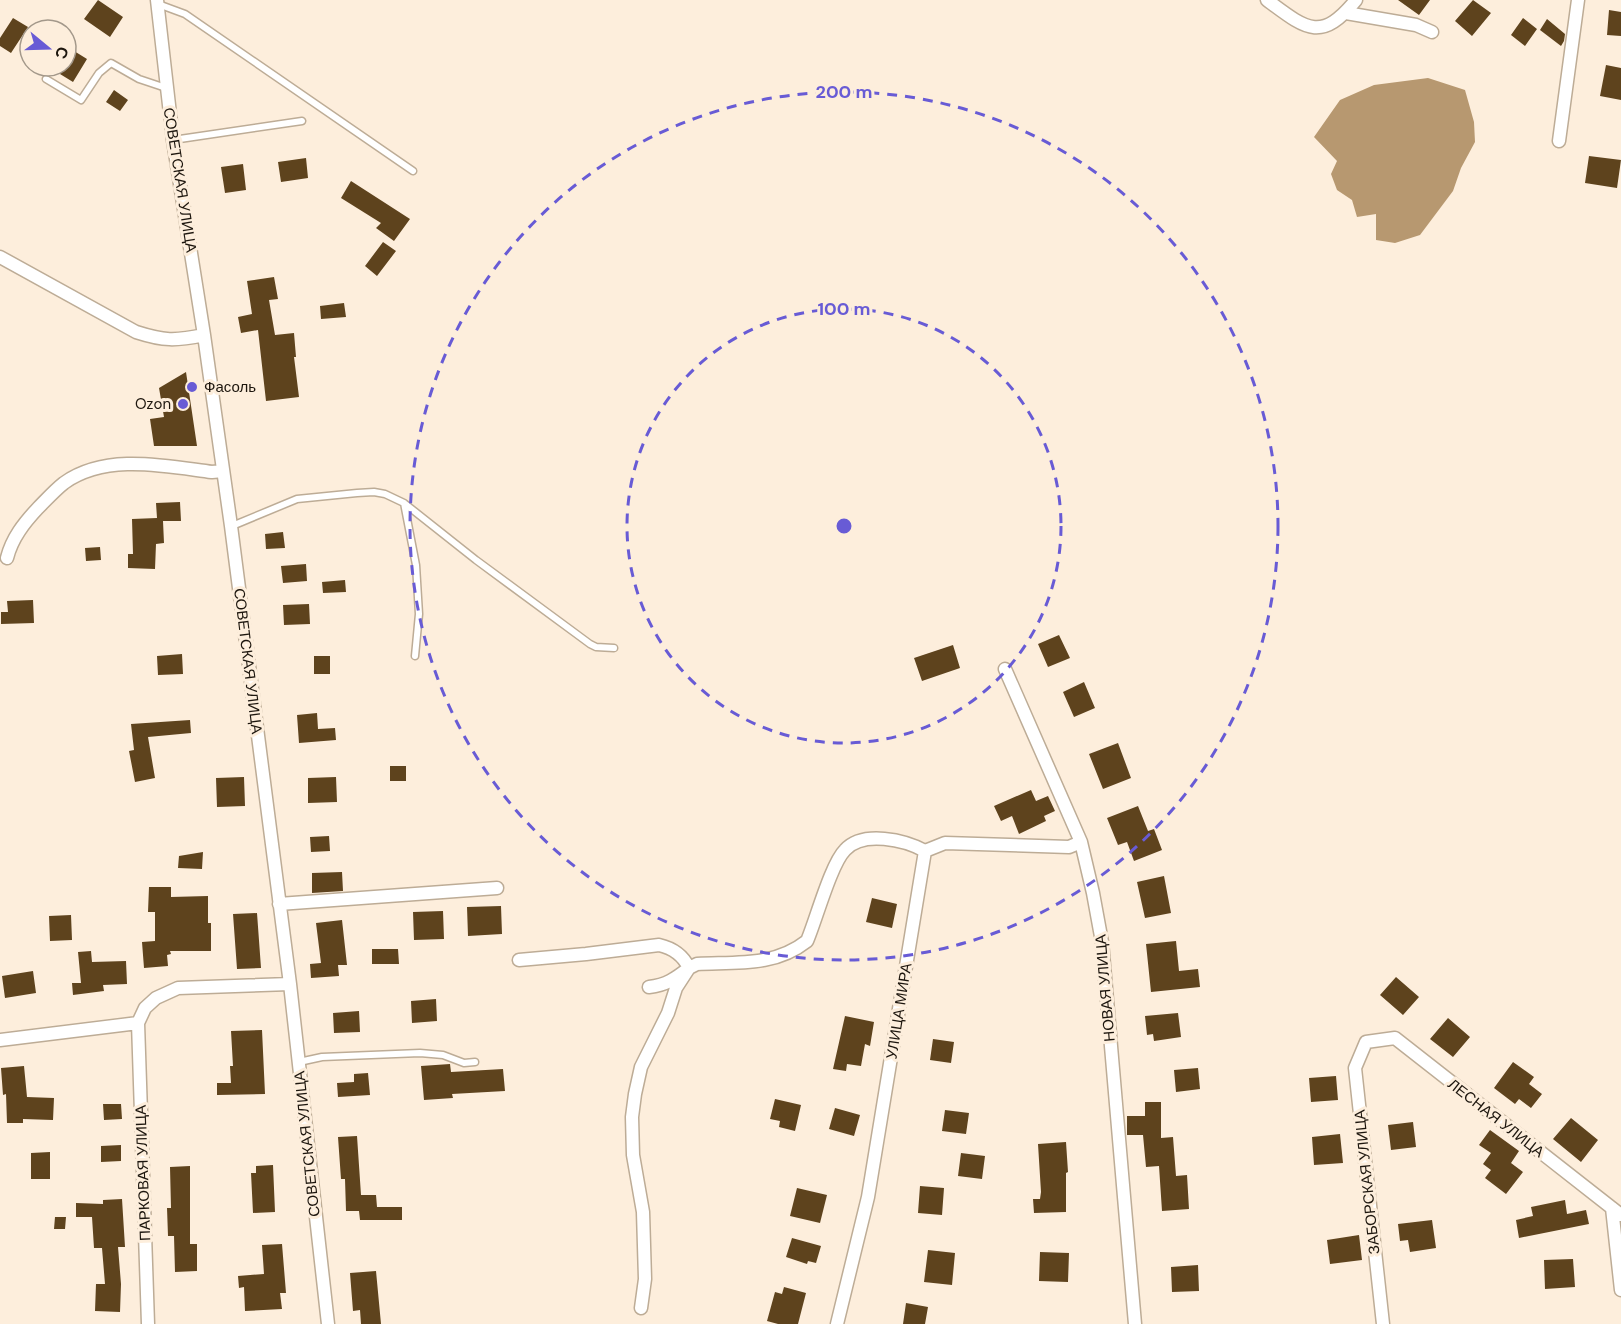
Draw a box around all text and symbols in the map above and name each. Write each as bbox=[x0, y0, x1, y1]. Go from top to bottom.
north arrow bbox=[18, 18, 78, 78]
text: С bbox=[50, 44, 74, 62]
text: 200 m bbox=[816, 80, 872, 104]
street label: СОВЕТСКАЯ УЛИЦА bbox=[159, 106, 201, 254]
text: 100 m bbox=[817, 297, 871, 321]
place label: Фасоль bbox=[204, 377, 256, 397]
marker: Фасоль bbox=[185, 380, 199, 394]
place label: Ozon bbox=[135, 394, 171, 414]
marker: Ozon bbox=[176, 397, 190, 411]
centre of rings bbox=[834, 516, 854, 536]
street label: СОВЕТСКАЯ УЛИЦА bbox=[229, 587, 267, 735]
street label: НОВАЯ УЛИЦА bbox=[1090, 934, 1120, 1042]
street label: УЛИЦА МИРА bbox=[882, 962, 916, 1060]
street label: СОВЕТСКАЯ УЛИЦА bbox=[289, 1070, 325, 1218]
street label: ЛЕСНАЯ УЛИЦА bbox=[1444, 1074, 1548, 1162]
street label: ПАРКОВАЯ УЛИЦА bbox=[131, 1105, 155, 1241]
street label: ЗАБОРСКАЯ УЛИЦА bbox=[1349, 1109, 1385, 1255]

